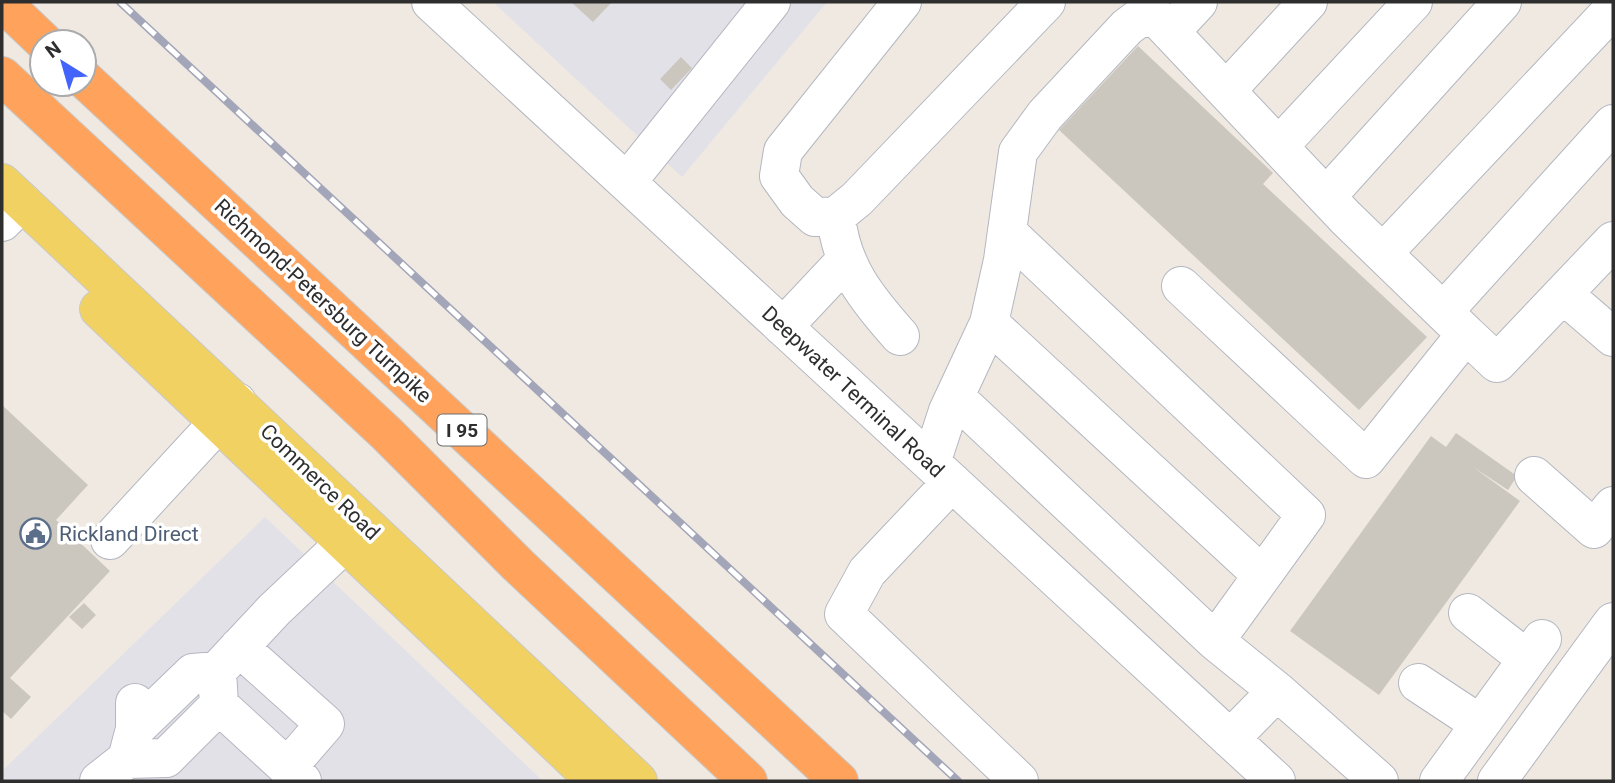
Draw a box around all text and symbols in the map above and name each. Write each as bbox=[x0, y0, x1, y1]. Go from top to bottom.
north arrow bbox=[28, 28, 98, 98]
text: N bbox=[41, 37, 65, 63]
street label: Richmond-Petersburg Turnpike bbox=[210, 194, 436, 408]
street label: Deepwater Terminal Road bbox=[757, 301, 949, 483]
road number: I 95 bbox=[438, 414, 486, 446]
street label: Commerce Road bbox=[256, 419, 384, 545]
public building icon: Rickland Direct bbox=[19, 517, 53, 551]
place label: Rickland Direct bbox=[59, 522, 199, 546]

